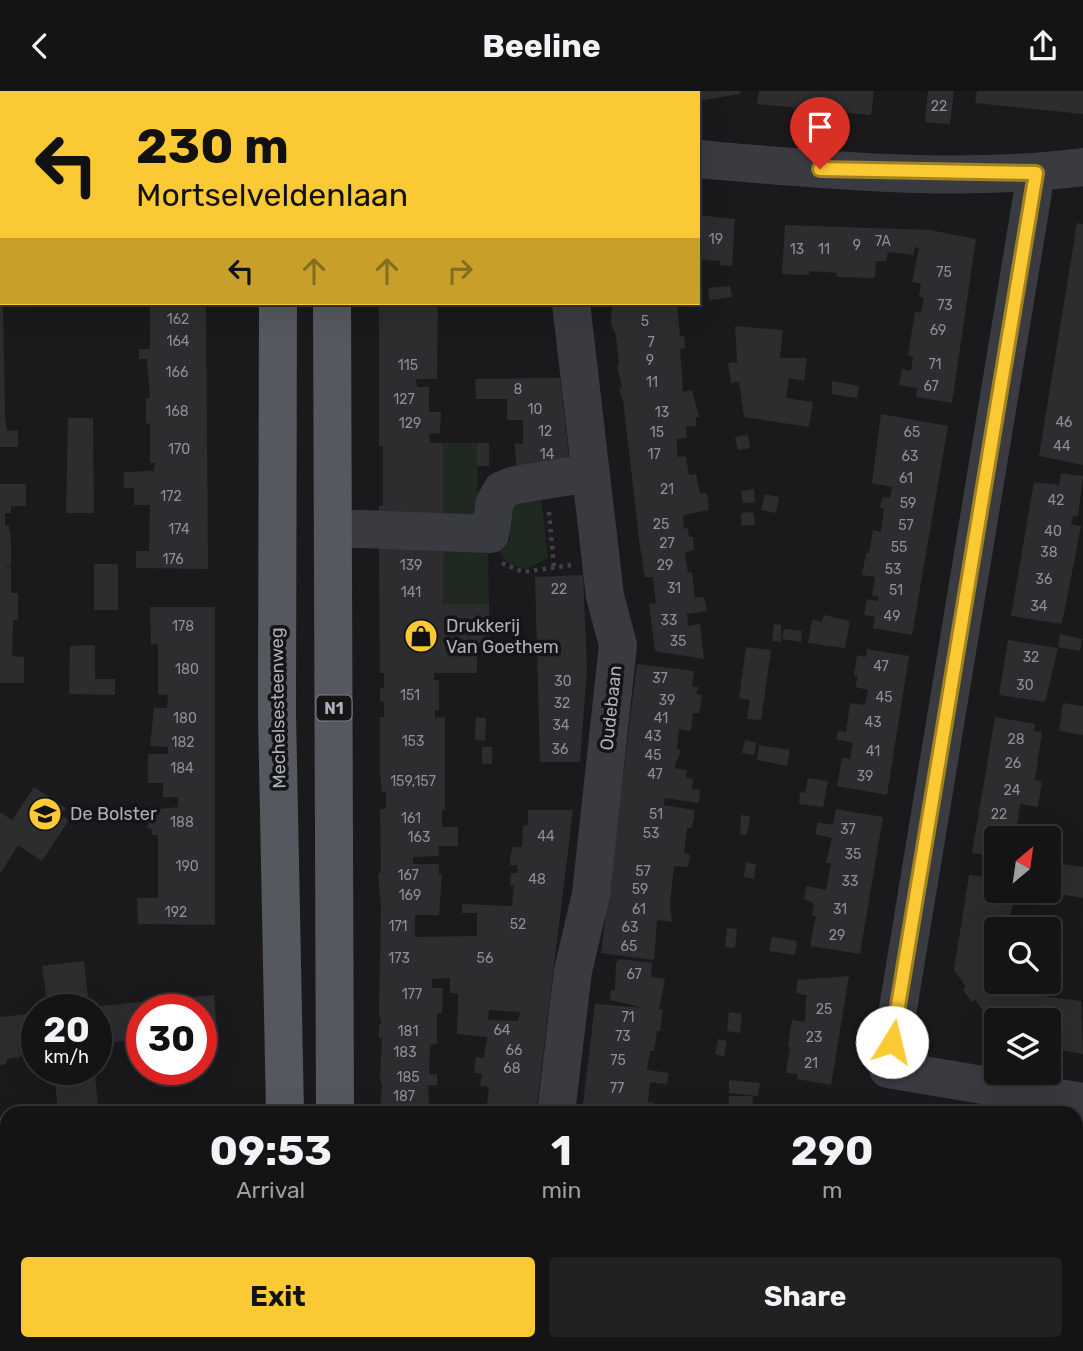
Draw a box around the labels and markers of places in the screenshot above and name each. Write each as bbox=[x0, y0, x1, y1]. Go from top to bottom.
pin bbox=[790, 97, 850, 169]
place label: Drukkerij Van Goethem bbox=[446, 615, 559, 658]
shop icon: Drukkerij Van Goethem bbox=[402, 617, 440, 655]
school or university icon: De Bolster bbox=[26, 795, 64, 833]
place label: De Bolster bbox=[70, 803, 157, 825]

